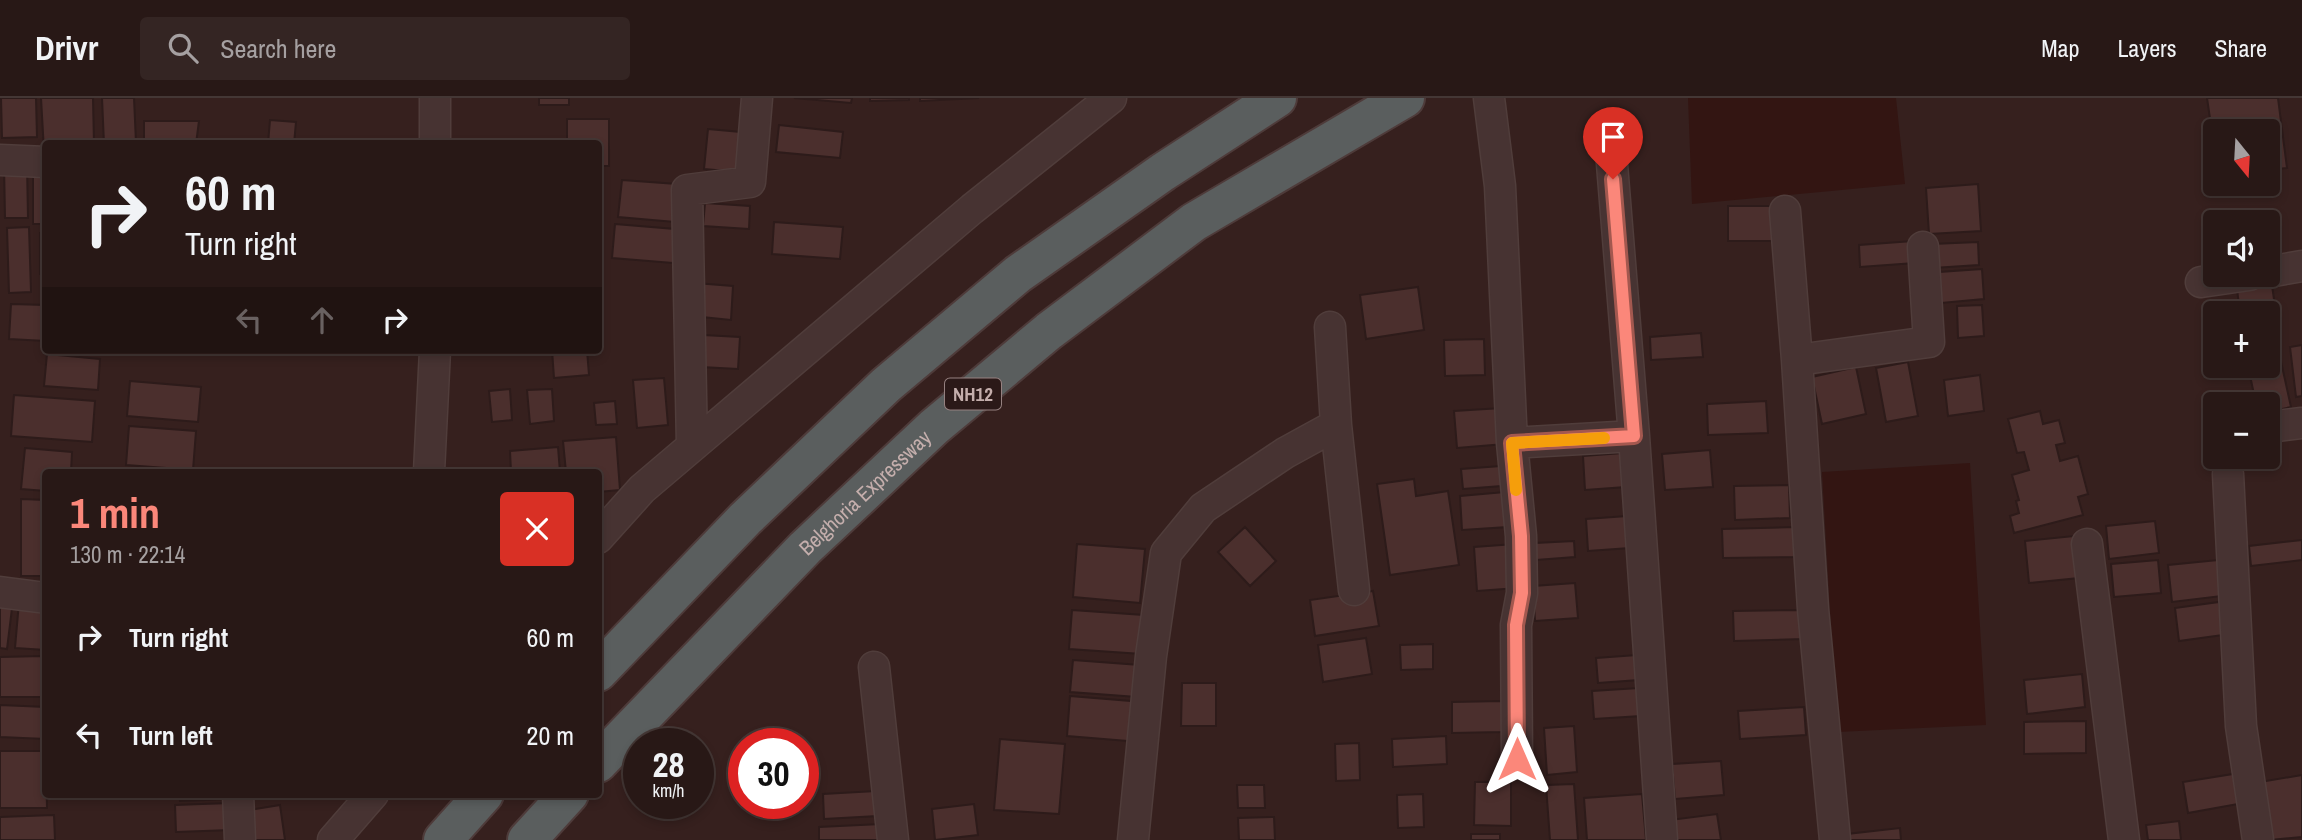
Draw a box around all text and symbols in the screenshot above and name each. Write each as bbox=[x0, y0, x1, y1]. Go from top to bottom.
search box bbox=[140, 17, 630, 80]
text: Drivr bbox=[35, 26, 98, 70]
icon: search bbox=[164, 29, 202, 67]
text: Search here bbox=[220, 31, 336, 66]
text: Map bbox=[2041, 32, 2079, 64]
text: Layers bbox=[2117, 32, 2176, 64]
text: Share bbox=[2214, 32, 2267, 64]
pin bbox=[1583, 107, 1643, 179]
icon: arrive bbox=[1594, 118, 1632, 156]
north arrow bbox=[2203, 119, 2280, 196]
map controls bbox=[2203, 119, 2280, 469]
text: 60 m bbox=[185, 159, 277, 225]
icon: right bbox=[70, 168, 161, 259]
button: sound bbox=[2203, 210, 2280, 287]
text: Turn right bbox=[185, 222, 297, 265]
icon: left bbox=[230, 301, 268, 339]
icon: ahead bbox=[303, 301, 341, 339]
icon: right bbox=[376, 301, 414, 339]
button: + bbox=[2203, 301, 2280, 378]
road number: NH12 bbox=[945, 378, 1001, 410]
button: − bbox=[2203, 392, 2280, 469]
street label: Belghoria Expressway bbox=[792, 423, 937, 561]
text: 1 min bbox=[70, 485, 160, 541]
button: close bbox=[500, 492, 574, 566]
text: 130 m · 22:14 bbox=[70, 539, 185, 570]
icon: right bbox=[70, 618, 108, 656]
text: Turn right bbox=[129, 620, 228, 655]
text: 60 m bbox=[527, 620, 574, 655]
icon: left bbox=[70, 716, 108, 754]
text: Turn left bbox=[129, 718, 213, 753]
text: 20 m bbox=[527, 718, 574, 753]
position arrow bbox=[1480, 722, 1554, 796]
speed limit sign: 30 bbox=[728, 728, 819, 819]
text: 28 bbox=[653, 741, 684, 788]
text: km/h bbox=[653, 778, 685, 803]

